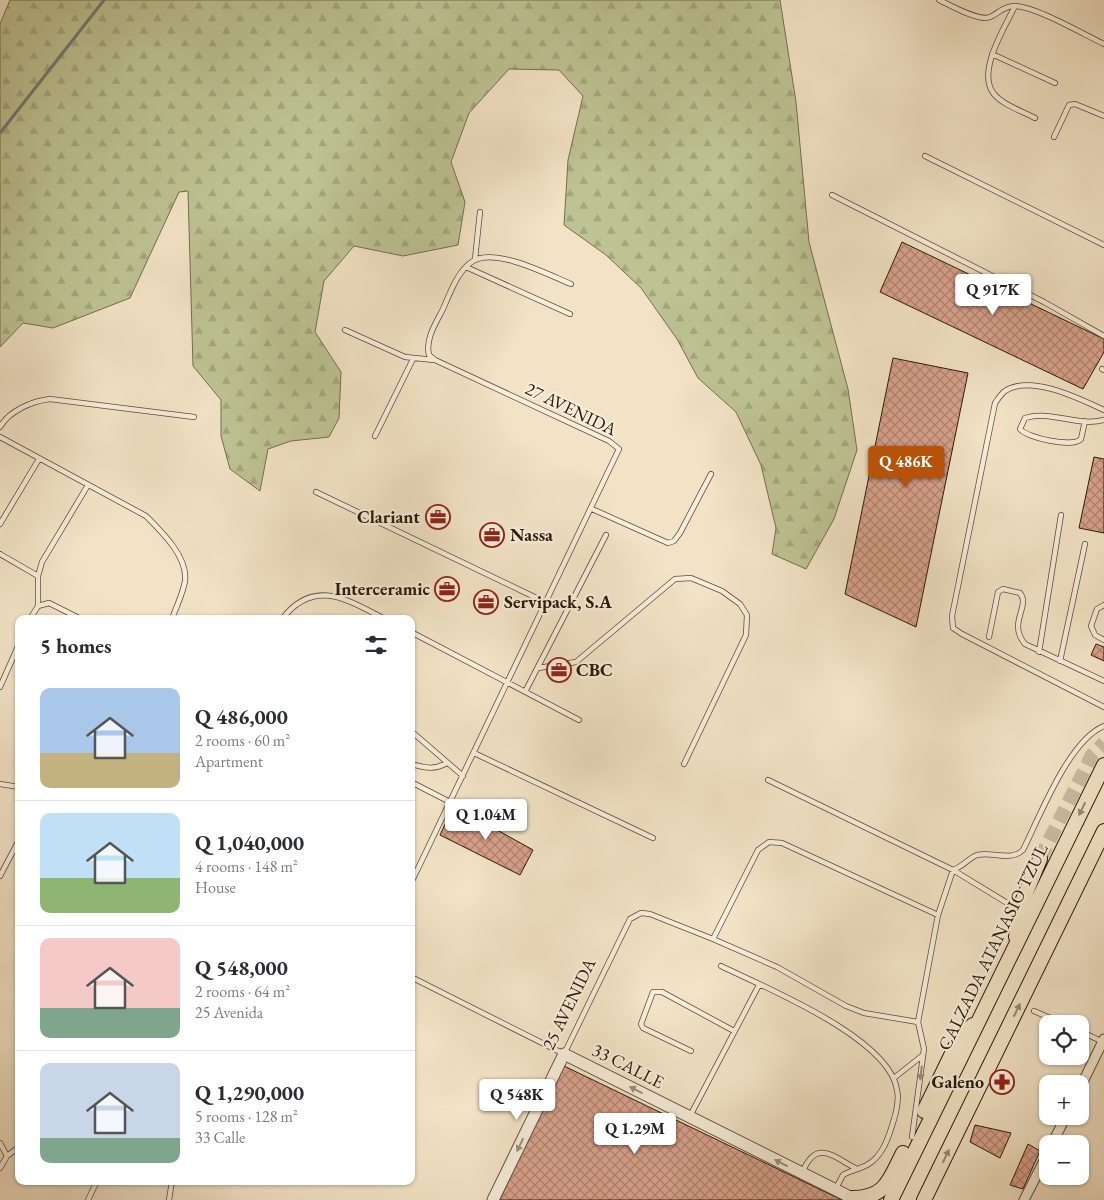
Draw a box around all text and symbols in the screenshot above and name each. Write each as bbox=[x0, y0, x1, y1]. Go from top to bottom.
pin: Q 917K bbox=[952, 274, 1034, 316]
text: Q 917K bbox=[966, 279, 1020, 300]
street label: 27 AVENIDA bbox=[522, 377, 621, 441]
pin: Q 486K bbox=[865, 446, 947, 488]
text: Q 486K bbox=[879, 451, 933, 472]
office icon: Clariant bbox=[425, 504, 451, 530]
place label: Clariant bbox=[357, 505, 420, 528]
office icon: Nassa bbox=[479, 522, 505, 548]
place label: Nassa bbox=[510, 523, 553, 546]
office icon: Interceramic bbox=[434, 576, 460, 602]
place label: Interceramic bbox=[335, 577, 431, 600]
office icon: Servipack, S.A bbox=[473, 589, 499, 615]
place label: Servipack, S.A bbox=[504, 590, 613, 613]
icon: filters bbox=[362, 631, 390, 659]
text: 5 homes bbox=[40, 632, 112, 659]
office icon: CBC bbox=[546, 657, 572, 683]
place label: CBC bbox=[576, 658, 613, 681]
text: Q 486,000 bbox=[195, 703, 288, 730]
icon: home bbox=[80, 708, 140, 768]
text: 2 rooms · 60 m² bbox=[195, 730, 290, 751]
text: Apartment bbox=[195, 751, 263, 772]
pin: Q 1.04M bbox=[440, 798, 532, 841]
one-way arrow bbox=[1078, 801, 1087, 816]
text: Q 1.04M bbox=[456, 804, 516, 825]
text: Q 1,040,000 bbox=[195, 829, 304, 856]
icon: home bbox=[80, 833, 140, 893]
street label: CALZADA ATANASIO TZUL bbox=[932, 839, 1053, 1054]
text: 4 rooms · 148 m² bbox=[195, 856, 298, 877]
text: House bbox=[195, 877, 236, 898]
text: Q 548,000 bbox=[195, 954, 288, 981]
street label: 25 AVENIDA bbox=[537, 954, 601, 1053]
icon: home bbox=[80, 958, 140, 1018]
text: 2 rooms · 64 m² bbox=[195, 981, 290, 1002]
text: 25 Avenida bbox=[195, 1002, 263, 1023]
one-way arrow bbox=[1013, 1003, 1021, 1017]
map controls bbox=[1039, 1015, 1089, 1185]
button: locate bbox=[1039, 1015, 1089, 1065]
street label: 33 CALLE bbox=[589, 1038, 668, 1093]
one-way arrow bbox=[917, 1066, 925, 1082]
pharmacy icon: Galeno bbox=[989, 1069, 1015, 1095]
place label: Galeno bbox=[932, 1070, 984, 1093]
button: + bbox=[1039, 1075, 1089, 1125]
pin: Q 548K bbox=[476, 1078, 558, 1121]
text: Q 1,290,000 bbox=[195, 1079, 304, 1106]
icon: home bbox=[80, 1083, 140, 1143]
text: Q 548K bbox=[490, 1084, 544, 1105]
one-way arrow bbox=[629, 1086, 643, 1094]
text: 5 rooms · 128 m² bbox=[195, 1106, 298, 1127]
pin: Q 1.29M bbox=[589, 1112, 681, 1155]
text: Q 1.29M bbox=[605, 1118, 665, 1139]
text: 33 Calle bbox=[195, 1127, 245, 1148]
button: − bbox=[1039, 1135, 1089, 1185]
one-way arrow bbox=[516, 1138, 524, 1152]
one-way arrow bbox=[942, 1149, 950, 1163]
one-way arrow bbox=[774, 1158, 789, 1167]

